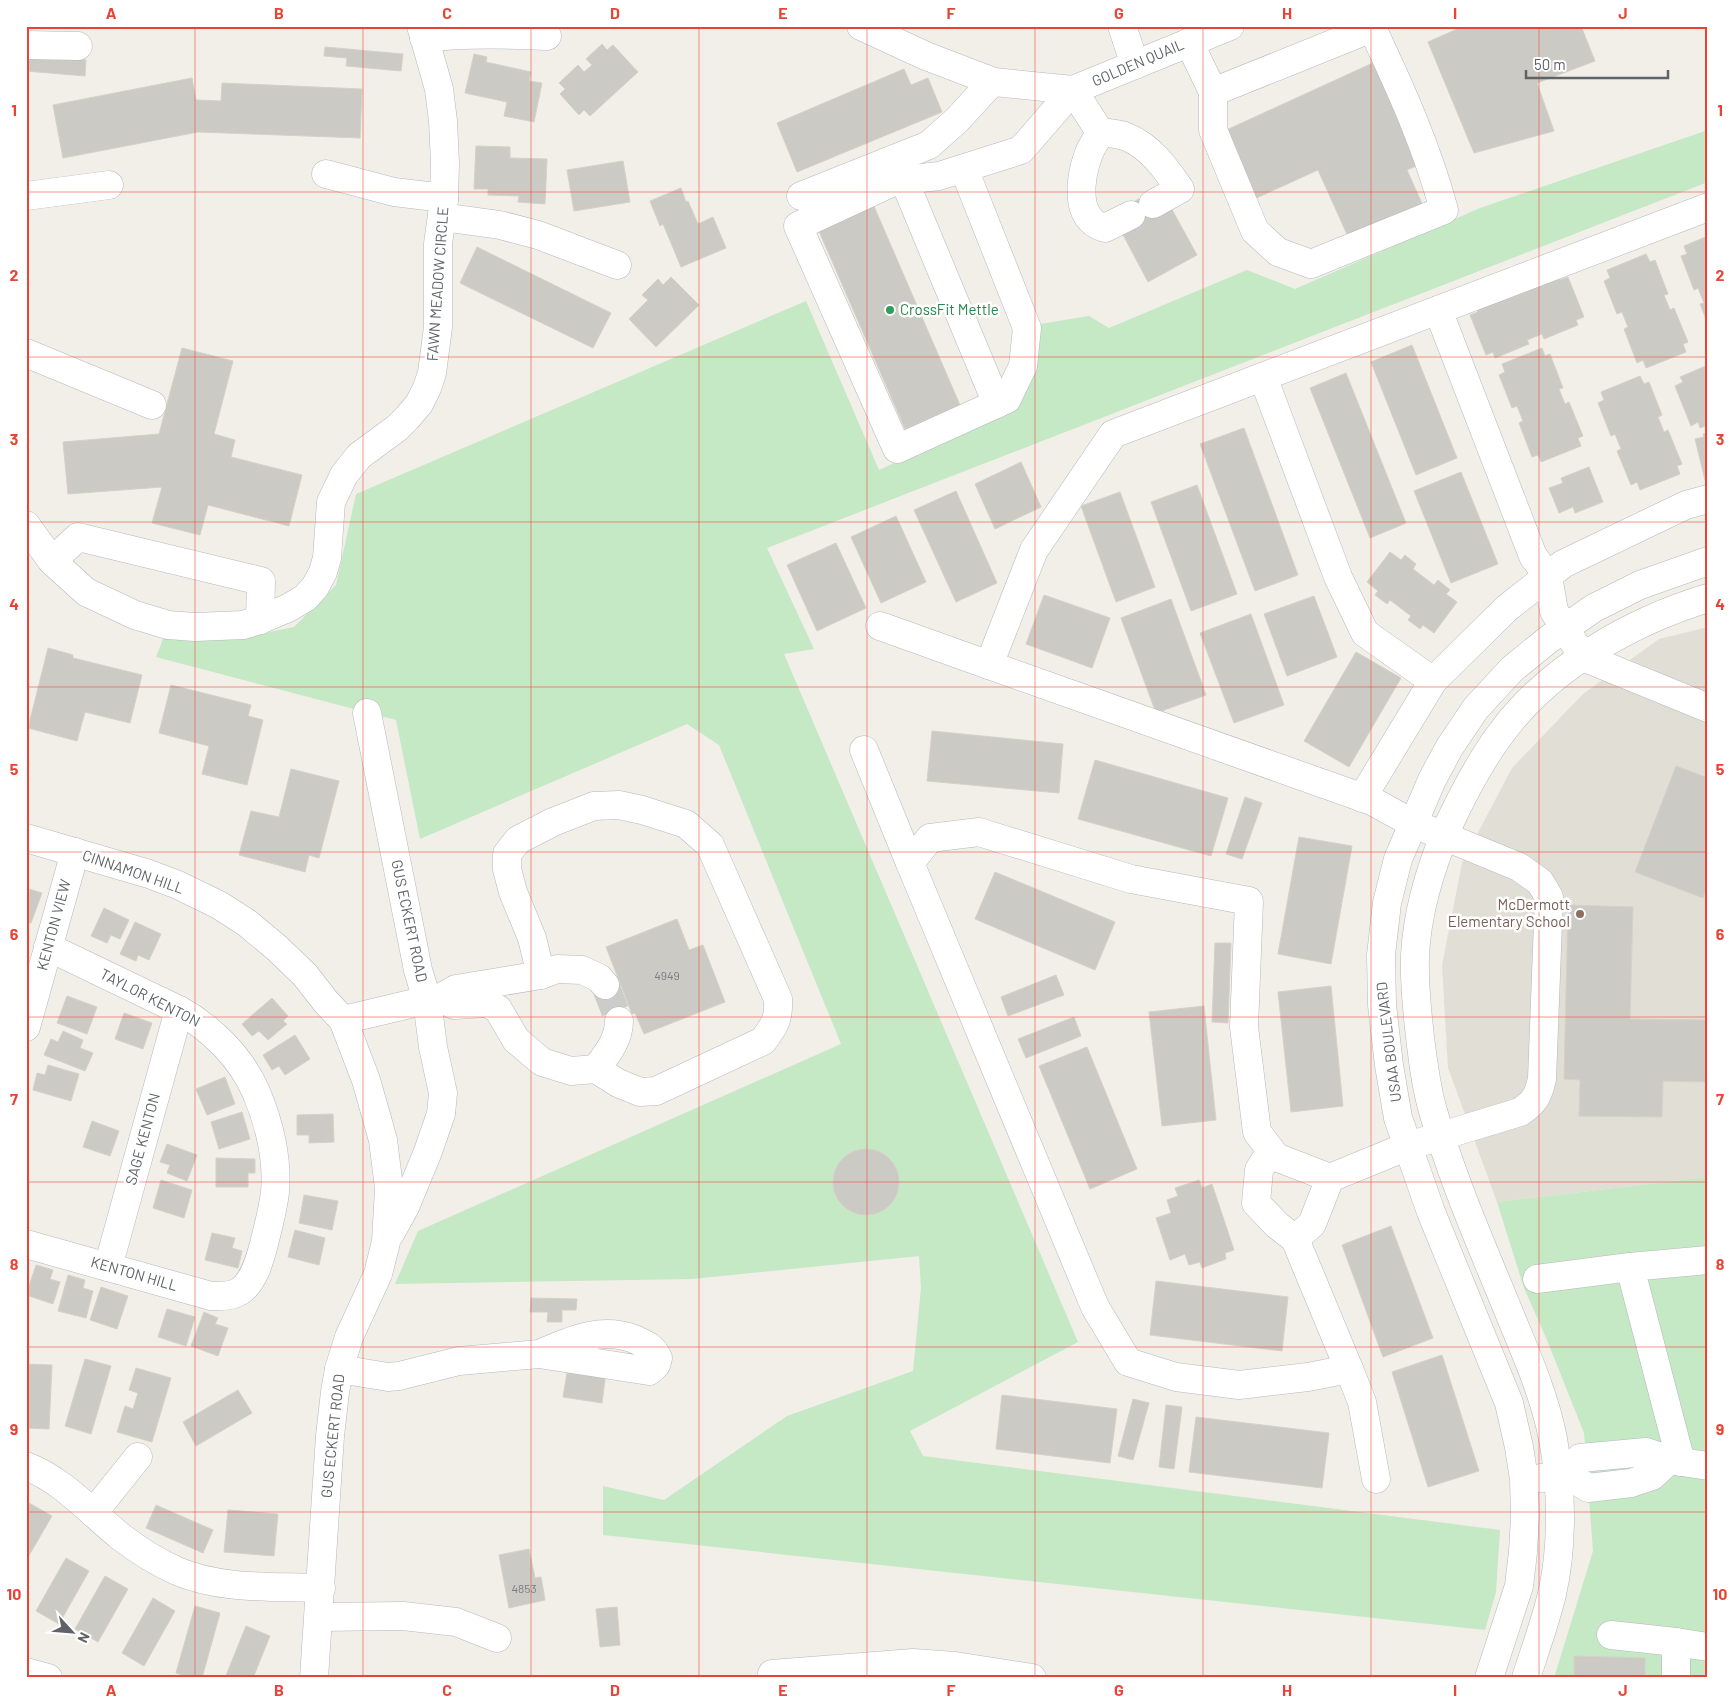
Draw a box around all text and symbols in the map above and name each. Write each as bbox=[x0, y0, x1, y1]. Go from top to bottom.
text: A bbox=[106, 3, 117, 22]
text: B bbox=[274, 3, 284, 22]
text: C bbox=[442, 3, 452, 22]
text: D bbox=[610, 3, 620, 22]
text: E bbox=[778, 3, 788, 22]
text: F bbox=[947, 3, 956, 22]
text: G bbox=[1114, 3, 1124, 22]
text: H bbox=[1282, 3, 1292, 22]
text: I bbox=[1453, 3, 1457, 22]
text: J bbox=[1618, 3, 1628, 22]
street label: GOLDEN QUAIL bbox=[1089, 35, 1186, 90]
scale bar bbox=[1526, 48, 1669, 80]
text: 50 m bbox=[1534, 55, 1566, 73]
text: 1 bbox=[11, 100, 17, 119]
text: 1 bbox=[1717, 100, 1723, 119]
street label: FAWN MEADOW CIRCLE bbox=[423, 206, 451, 362]
text: 2 bbox=[10, 265, 19, 284]
text: 2 bbox=[1716, 265, 1725, 284]
place label: CrossFit Mettle bbox=[900, 300, 999, 318]
marker: CrossFit Mettle bbox=[884, 304, 896, 316]
text: 3 bbox=[10, 429, 18, 448]
text: 3 bbox=[1716, 429, 1724, 448]
text: 4 bbox=[9, 594, 19, 613]
text: 4 bbox=[1715, 594, 1725, 613]
text: 5 bbox=[10, 759, 19, 778]
text: 5 bbox=[1716, 759, 1725, 778]
street label: CINNAMON HILL bbox=[80, 845, 186, 897]
street label: GUS ECKERT ROAD bbox=[388, 858, 432, 984]
street label: KENTON VIEW bbox=[32, 877, 74, 972]
place label: McDermott Elementary School bbox=[1448, 895, 1570, 930]
marker: McDermott Elementary School bbox=[1574, 908, 1586, 920]
text: 6 bbox=[10, 924, 19, 943]
text: 6 bbox=[1716, 924, 1725, 943]
street label: TAYLOR KENTON bbox=[97, 964, 203, 1030]
house number: 4949 bbox=[654, 968, 680, 982]
street label: USAA BOULEVARD bbox=[1372, 981, 1404, 1103]
text: 7 bbox=[10, 1089, 18, 1108]
text: 7 bbox=[1716, 1089, 1724, 1108]
street label: SAGE KENTON bbox=[121, 1091, 163, 1187]
street label: KENTON HILL bbox=[89, 1252, 180, 1294]
text: 8 bbox=[10, 1254, 19, 1273]
text: 8 bbox=[1716, 1254, 1725, 1273]
street label: GUS ECKERT ROAD bbox=[317, 1373, 347, 1499]
text: 9 bbox=[10, 1419, 18, 1438]
text: 9 bbox=[1716, 1419, 1724, 1438]
house number: 4853 bbox=[511, 1581, 537, 1595]
text: 10 bbox=[7, 1584, 21, 1603]
text: 10 bbox=[1713, 1584, 1727, 1603]
north arrow bbox=[48, 1606, 98, 1656]
text: N bbox=[74, 1630, 94, 1646]
text: A bbox=[106, 1680, 117, 1699]
text: B bbox=[274, 1680, 284, 1699]
text: C bbox=[442, 1680, 452, 1699]
text: D bbox=[610, 1680, 620, 1699]
text: E bbox=[778, 1680, 788, 1699]
text: F bbox=[947, 1680, 956, 1699]
text: G bbox=[1114, 1680, 1124, 1699]
text: H bbox=[1282, 1680, 1292, 1699]
text: I bbox=[1453, 1680, 1457, 1699]
text: J bbox=[1618, 1680, 1628, 1699]

